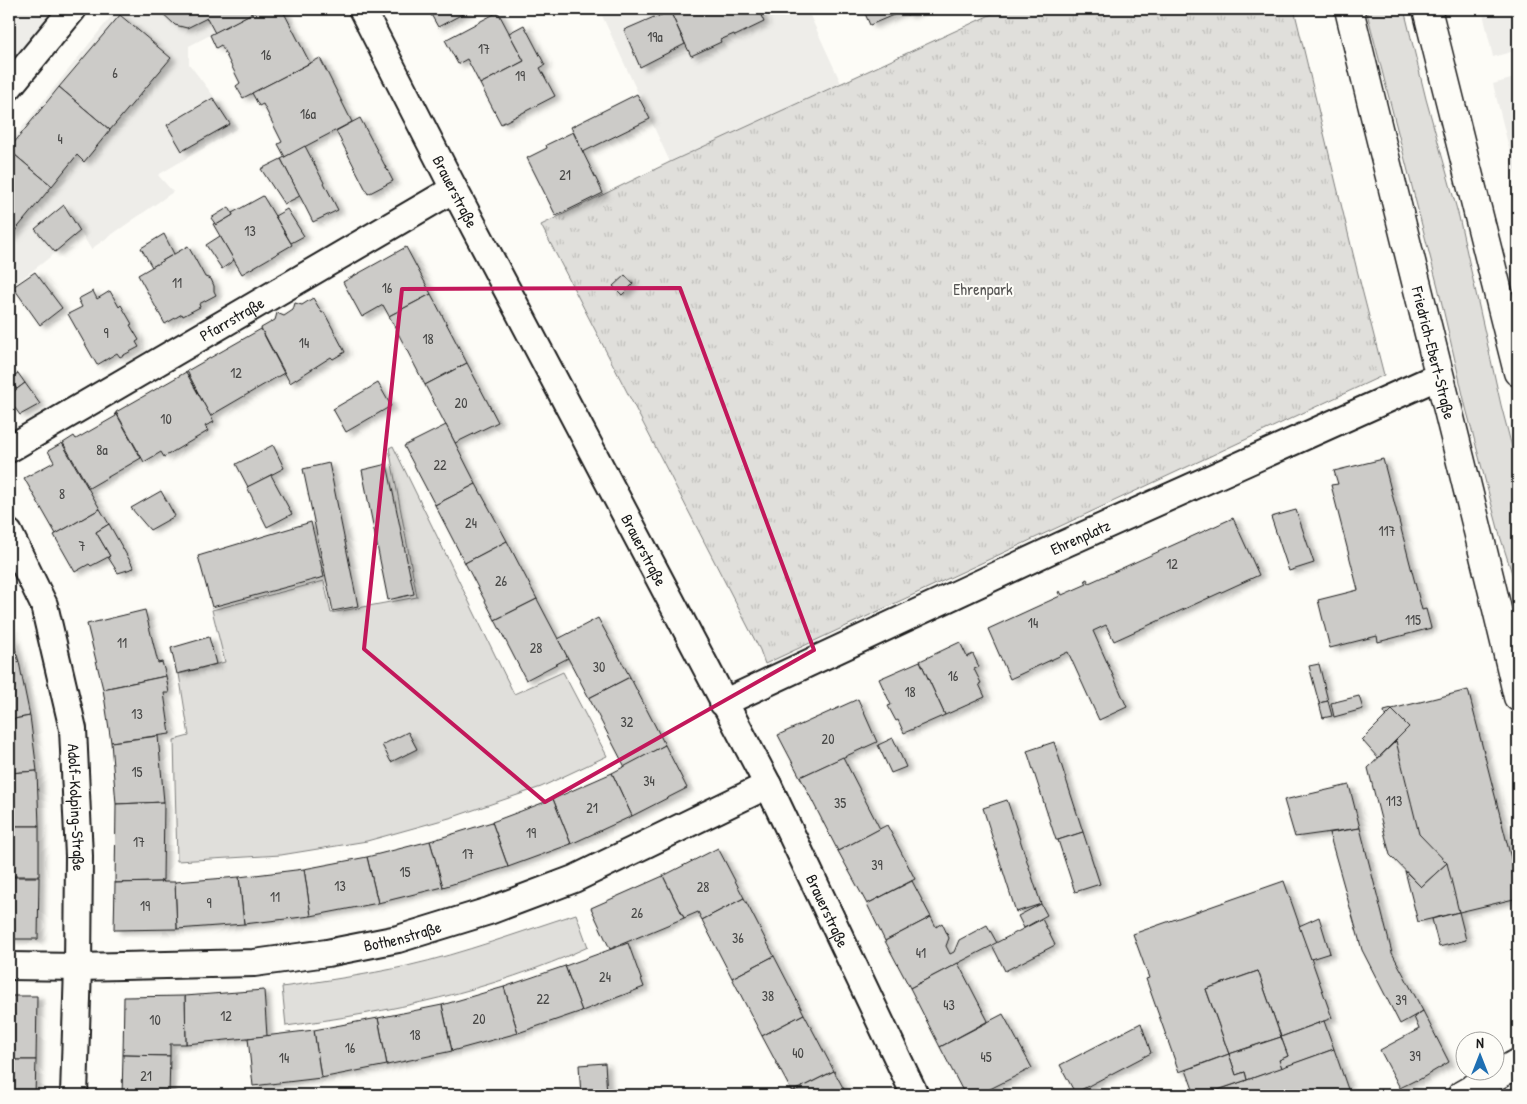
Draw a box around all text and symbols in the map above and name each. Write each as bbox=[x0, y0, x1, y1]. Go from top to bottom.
house number: 19a bbox=[647, 27, 663, 46]
house number: 17 bbox=[478, 39, 490, 58]
house number: 16 bbox=[261, 45, 272, 64]
house number: 6 bbox=[112, 63, 118, 82]
house number: 19 bbox=[515, 66, 525, 85]
house number: 16a bbox=[300, 104, 317, 123]
house number: 4 bbox=[57, 129, 63, 148]
street label: Brauerstraße bbox=[428, 152, 484, 232]
house number: 21 bbox=[559, 165, 571, 184]
house number: 13 bbox=[244, 221, 256, 240]
house number: 11 bbox=[172, 273, 182, 292]
house number: 16 bbox=[382, 278, 393, 297]
park label: Ehrenpark bbox=[953, 278, 1013, 300]
street label: Friedrich-Ebert-Straße bbox=[1406, 283, 1461, 422]
street label: Pfarrstraße bbox=[196, 291, 269, 346]
house number: 9 bbox=[103, 323, 109, 342]
house number: 18 bbox=[422, 329, 434, 348]
house number: 14 bbox=[299, 333, 309, 352]
house number: 12 bbox=[230, 363, 242, 382]
house number: 20 bbox=[455, 393, 467, 412]
house number: 10 bbox=[160, 409, 172, 428]
house number: 8a bbox=[96, 440, 108, 459]
house number: 22 bbox=[433, 455, 447, 474]
house number: 8 bbox=[59, 484, 65, 503]
street label: Brauerstraße bbox=[616, 510, 672, 590]
house number: 24 bbox=[465, 513, 477, 532]
street label: Ehrenplatz bbox=[1047, 514, 1114, 560]
house number: 117 bbox=[1378, 521, 1396, 540]
house number: 7 bbox=[79, 536, 86, 555]
house number: 12 bbox=[1166, 554, 1178, 573]
house number: 26 bbox=[495, 571, 507, 590]
house number: 115 bbox=[1405, 610, 1421, 629]
house number: 14 bbox=[1028, 613, 1038, 632]
house number: 11 bbox=[117, 633, 127, 652]
house number: 28 bbox=[530, 638, 542, 657]
house number: 30 bbox=[593, 657, 605, 676]
house number: 16 bbox=[948, 666, 959, 685]
house number: 18 bbox=[904, 682, 916, 701]
house number: 13 bbox=[131, 704, 143, 723]
house number: 32 bbox=[621, 712, 634, 731]
house number: 20 bbox=[822, 729, 834, 748]
street label: Adolf-Kolping-Straße bbox=[63, 743, 90, 872]
house number: 15 bbox=[131, 762, 143, 781]
house number: 34 bbox=[643, 771, 655, 790]
house number: 113 bbox=[1386, 791, 1402, 810]
house number: 35 bbox=[834, 793, 846, 812]
house number: 21 bbox=[586, 798, 598, 817]
house number: 19 bbox=[526, 823, 536, 842]
house number: 17 bbox=[133, 832, 145, 851]
house number: 17 bbox=[462, 844, 474, 863]
house number: 39 bbox=[871, 855, 883, 874]
house number: 15 bbox=[399, 862, 411, 881]
street label: Brauerstraße bbox=[801, 871, 855, 952]
house number: 13 bbox=[334, 876, 346, 895]
house number: 28 bbox=[697, 877, 709, 896]
house number: 11 bbox=[270, 887, 280, 906]
house number: 9 bbox=[206, 893, 212, 912]
house number: 19 bbox=[140, 896, 150, 915]
house number: 26 bbox=[631, 903, 643, 922]
street label: Bothenstraße bbox=[362, 915, 444, 957]
house number: 36 bbox=[732, 928, 744, 947]
house number: 41 bbox=[916, 943, 926, 962]
house number: 24 bbox=[599, 967, 611, 986]
house number: 38 bbox=[762, 986, 774, 1005]
house number: 22 bbox=[536, 989, 550, 1008]
house number: 39 bbox=[1395, 990, 1407, 1009]
house number: 43 bbox=[943, 995, 955, 1014]
house number: 12 bbox=[220, 1006, 232, 1025]
house number: 20 bbox=[473, 1009, 485, 1028]
house number: 10 bbox=[149, 1010, 161, 1029]
house number: 18 bbox=[409, 1025, 421, 1044]
north arrow bbox=[1454, 1032, 1504, 1082]
text: N bbox=[1476, 1033, 1484, 1052]
house number: 16 bbox=[345, 1038, 356, 1057]
house number: 40 bbox=[792, 1043, 804, 1062]
house number: 39 bbox=[1409, 1046, 1421, 1065]
house number: 45 bbox=[980, 1047, 992, 1066]
house number: 14 bbox=[279, 1048, 289, 1067]
house number: 21 bbox=[140, 1066, 152, 1085]

